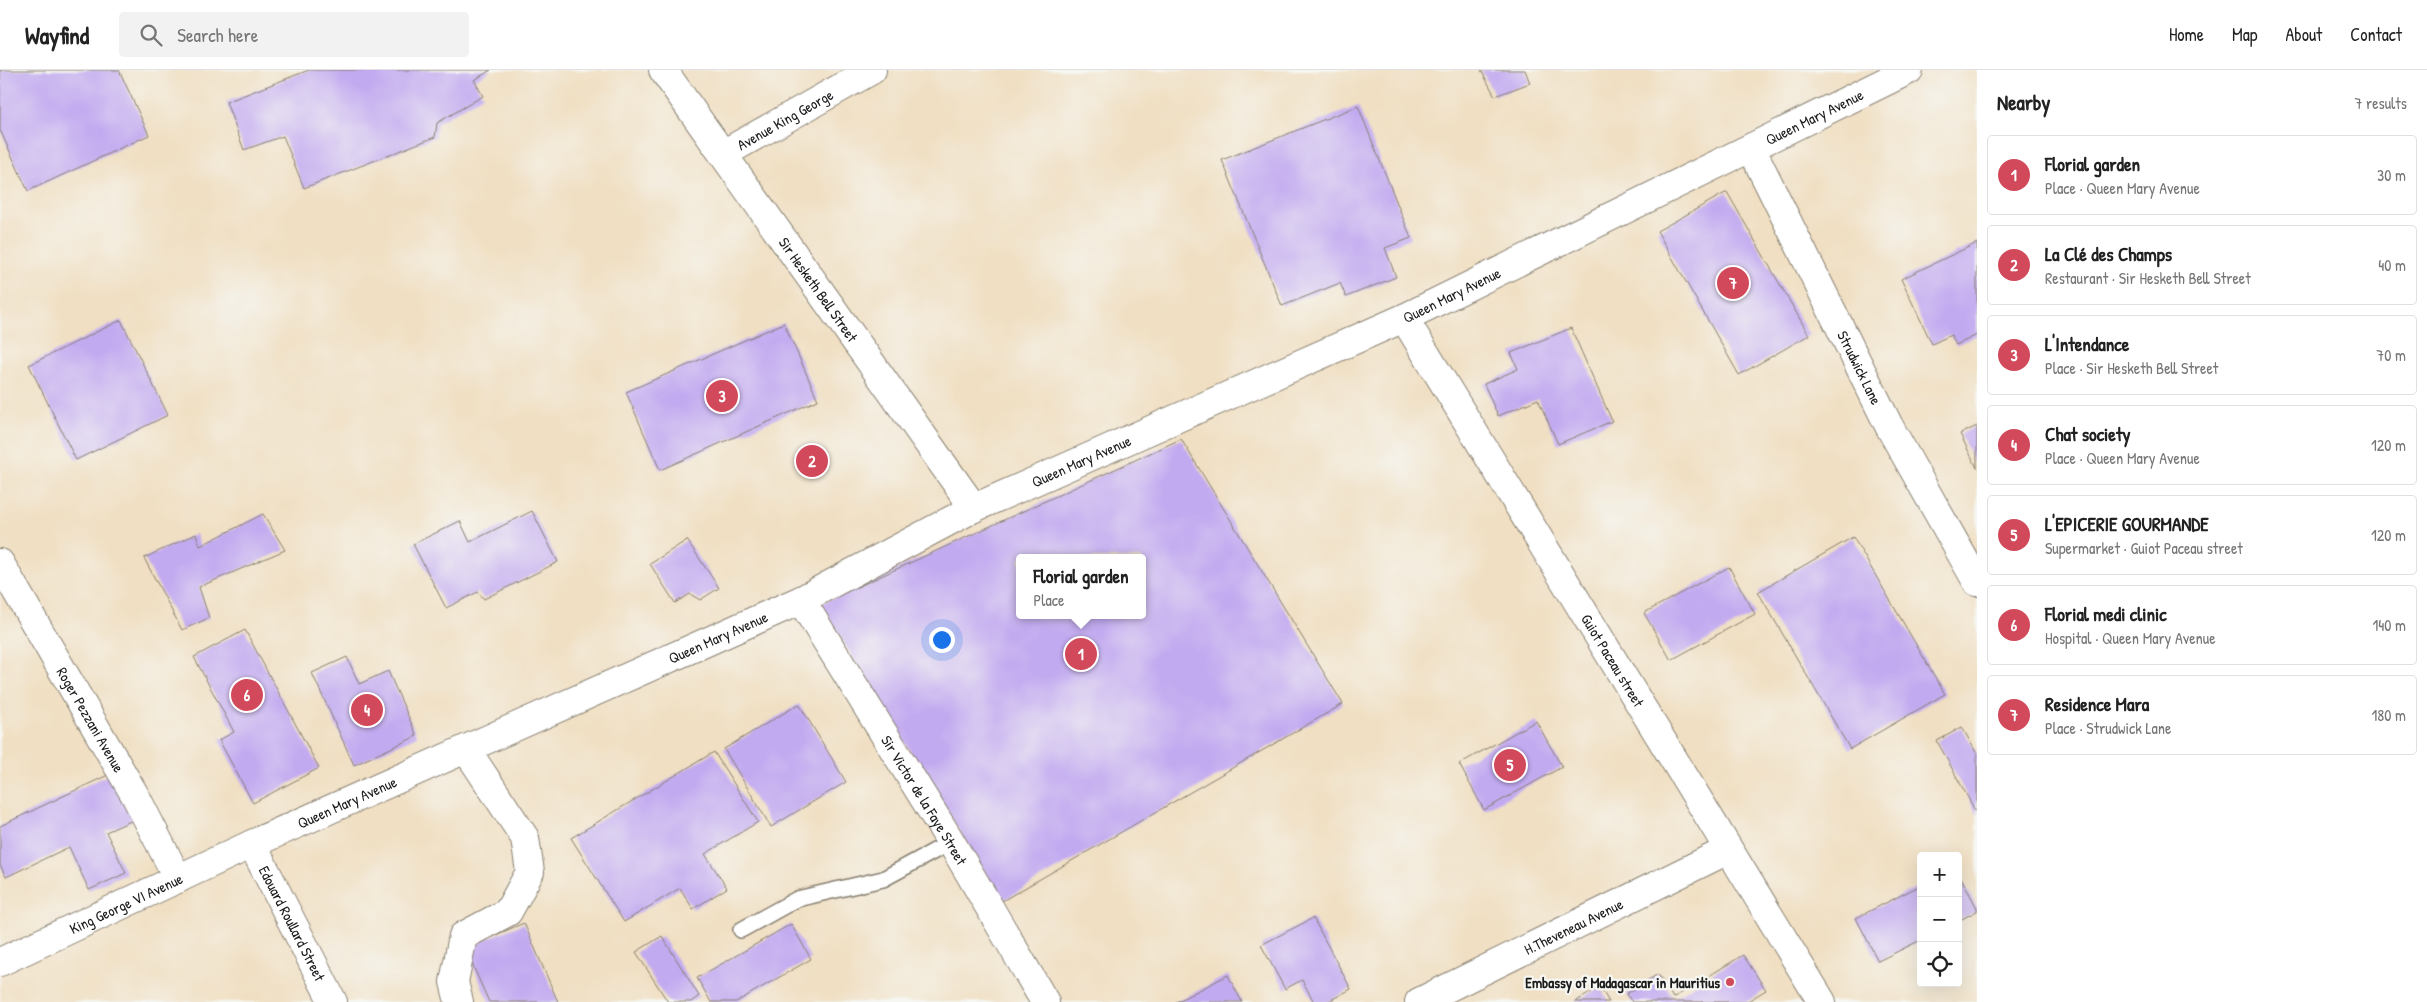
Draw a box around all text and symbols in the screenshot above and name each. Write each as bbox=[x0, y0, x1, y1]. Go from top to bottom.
search box bbox=[119, 12, 469, 57]
text: Wayfind bbox=[25, 19, 89, 51]
icon: search bbox=[137, 21, 165, 49]
text: Search here bbox=[177, 22, 258, 48]
text: Home bbox=[2169, 22, 2204, 47]
text: Map bbox=[2232, 22, 2257, 47]
text: About bbox=[2285, 22, 2322, 47]
text: Contact bbox=[2350, 22, 2402, 47]
street label: Avenue King George bbox=[733, 84, 837, 155]
street label: Queen Mary Avenue bbox=[1762, 84, 1867, 150]
text: Nearby bbox=[1997, 88, 2050, 117]
text: 7 results bbox=[2354, 92, 2407, 114]
text: Florial garden bbox=[2045, 151, 2140, 177]
text: 1 bbox=[2011, 164, 2017, 186]
text: 30 m bbox=[2377, 164, 2406, 186]
text: Place · Queen Mary Avenue bbox=[2045, 177, 2200, 199]
street label: Sir Hesketh Bell Street bbox=[774, 233, 864, 347]
text: La Clé des Champs bbox=[2045, 241, 2172, 267]
text: 2 bbox=[2010, 254, 2018, 276]
text: 40 m bbox=[2378, 254, 2406, 276]
street label: Queen Mary Avenue bbox=[1399, 262, 1504, 328]
pin: 7 bbox=[1717, 264, 1749, 302]
text: Restaurant · Sir Hesketh Bell Street bbox=[2045, 267, 2251, 289]
street label: Strudwick Lane bbox=[1833, 327, 1887, 408]
text: L'Intendance bbox=[2045, 331, 2129, 357]
text: 3 bbox=[2010, 344, 2018, 366]
text: 70 m bbox=[2376, 344, 2406, 366]
text: Place · Sir Hesketh Bell Street bbox=[2045, 357, 2218, 379]
pin: 3 bbox=[706, 377, 738, 415]
text: Chat society bbox=[2045, 421, 2130, 447]
street label: Queen Mary Avenue bbox=[1028, 430, 1134, 492]
text: 4 bbox=[2011, 434, 2017, 456]
text: 120 m bbox=[2371, 434, 2406, 456]
pin: 2 bbox=[796, 442, 828, 480]
text: Place · Queen Mary Avenue bbox=[2045, 447, 2200, 469]
text: L'EPICERIE GOURMANDE bbox=[2045, 511, 2209, 537]
text: 5 bbox=[2011, 524, 2017, 546]
text: 120 m bbox=[2371, 524, 2406, 546]
text: Supermarket · Guiot Paceau street bbox=[2045, 537, 2243, 559]
popup bbox=[1016, 554, 1146, 619]
text: Florial garden bbox=[1033, 563, 1129, 589]
text: Place bbox=[1033, 589, 1064, 611]
text: Florial medi clinic bbox=[2045, 601, 2167, 627]
street label: Queen Mary Avenue bbox=[665, 606, 771, 668]
street label: Guiot Paceau street bbox=[1577, 610, 1650, 711]
text: 6 bbox=[2011, 614, 2017, 636]
text: 140 m bbox=[2372, 614, 2406, 636]
your location bbox=[929, 627, 955, 653]
text: Hospital · Queen Mary Avenue bbox=[2045, 627, 2216, 649]
pin: 1 bbox=[1065, 635, 1097, 673]
street label: Roger Pezzani Avenue bbox=[52, 663, 130, 776]
pin: 6 bbox=[231, 676, 263, 714]
pin: 4 bbox=[351, 691, 383, 729]
text: Residence Mara bbox=[2045, 691, 2149, 717]
text: 7 bbox=[2010, 704, 2018, 726]
text: 180 m bbox=[2372, 704, 2406, 726]
text: Place · Strudwick Lane bbox=[2045, 717, 2171, 739]
street label: Sir Victor de la Faye Street bbox=[877, 731, 973, 869]
pin: 5 bbox=[1494, 746, 1526, 784]
street label: Queen Mary Avenue bbox=[294, 771, 400, 833]
map controls bbox=[1917, 852, 1962, 987]
button: + bbox=[1917, 852, 1962, 897]
street label: Edouard Roullard Street bbox=[254, 862, 331, 985]
street label: King George VI Avenue bbox=[66, 867, 186, 939]
street label: H.Theveneau Avenue bbox=[1520, 893, 1626, 959]
button: − bbox=[1917, 897, 1962, 942]
button: locate bbox=[1917, 942, 1962, 987]
place label: Embassy of Madagascar in Mauritius bbox=[1525, 972, 1720, 994]
marker: Embassy of Madagascar in Mauritius bbox=[1724, 976, 1736, 988]

